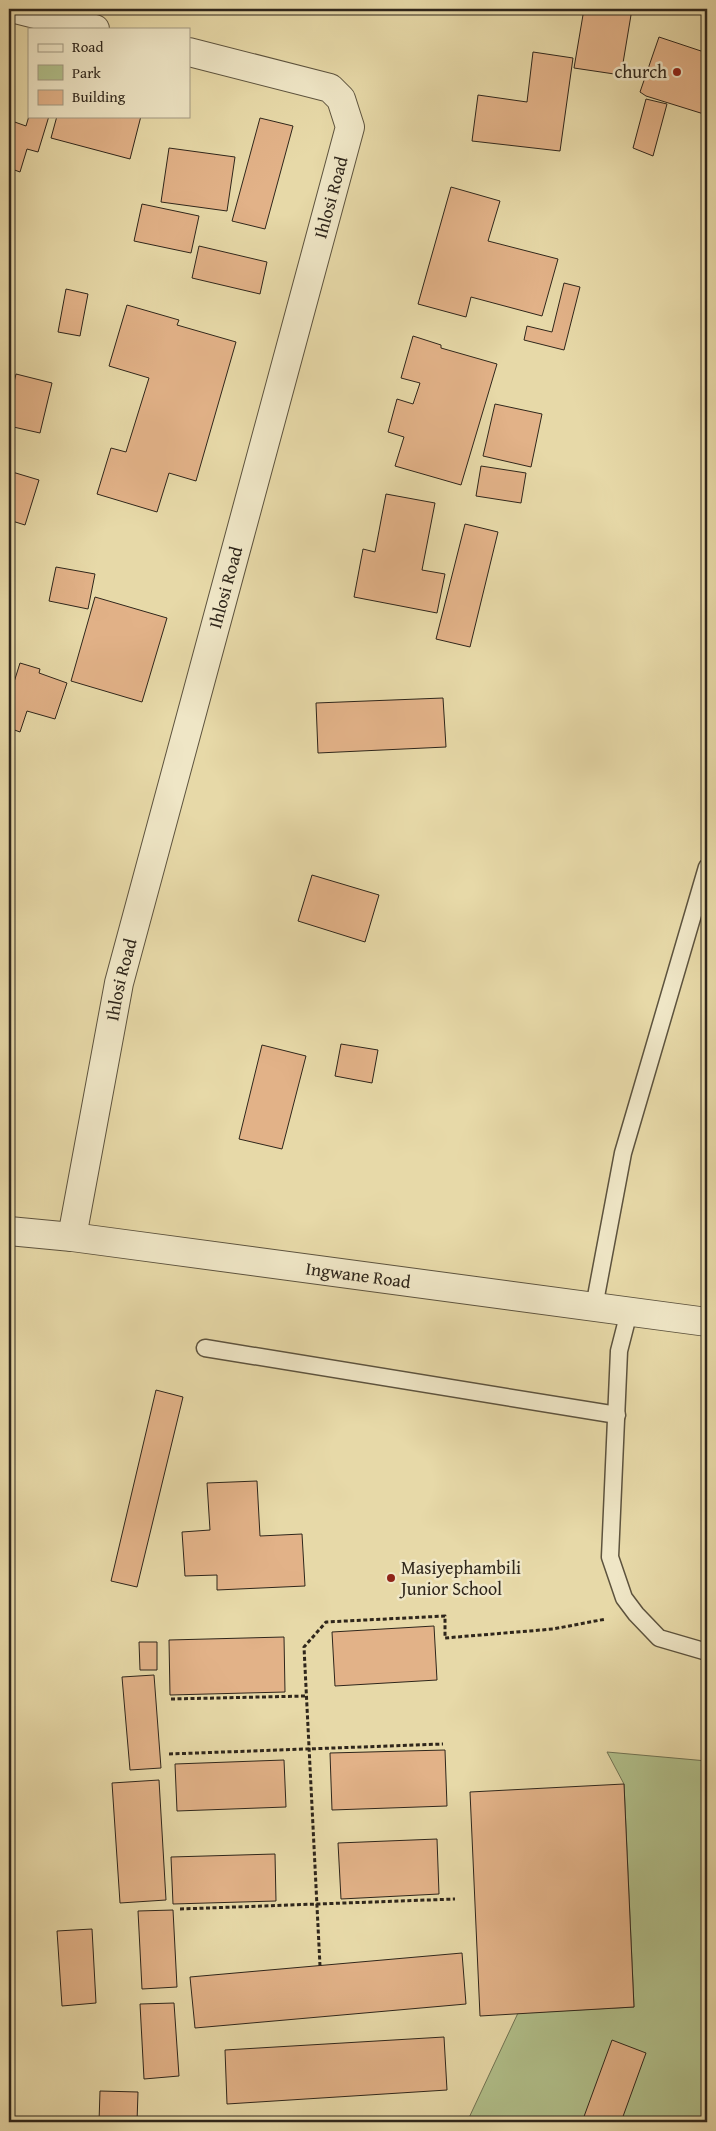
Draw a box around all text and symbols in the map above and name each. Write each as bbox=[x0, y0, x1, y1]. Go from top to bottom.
legend bbox=[28, 28, 190, 118]
text: Road bbox=[72, 36, 103, 57]
place label: church bbox=[614, 58, 667, 85]
text: Park bbox=[72, 62, 101, 83]
marker: church bbox=[671, 66, 683, 78]
text: Building bbox=[72, 86, 126, 107]
street label: Ihlosi Road bbox=[307, 153, 355, 241]
street label: Ihlosi Road bbox=[201, 543, 249, 631]
street label: Ihlosi Road bbox=[98, 935, 144, 1023]
street label: Ingwane Road bbox=[304, 1254, 413, 1295]
place label: Masiyephambili Junior School bbox=[399, 1554, 521, 1602]
marker: Masiyephambili Junior School bbox=[385, 1572, 397, 1584]

